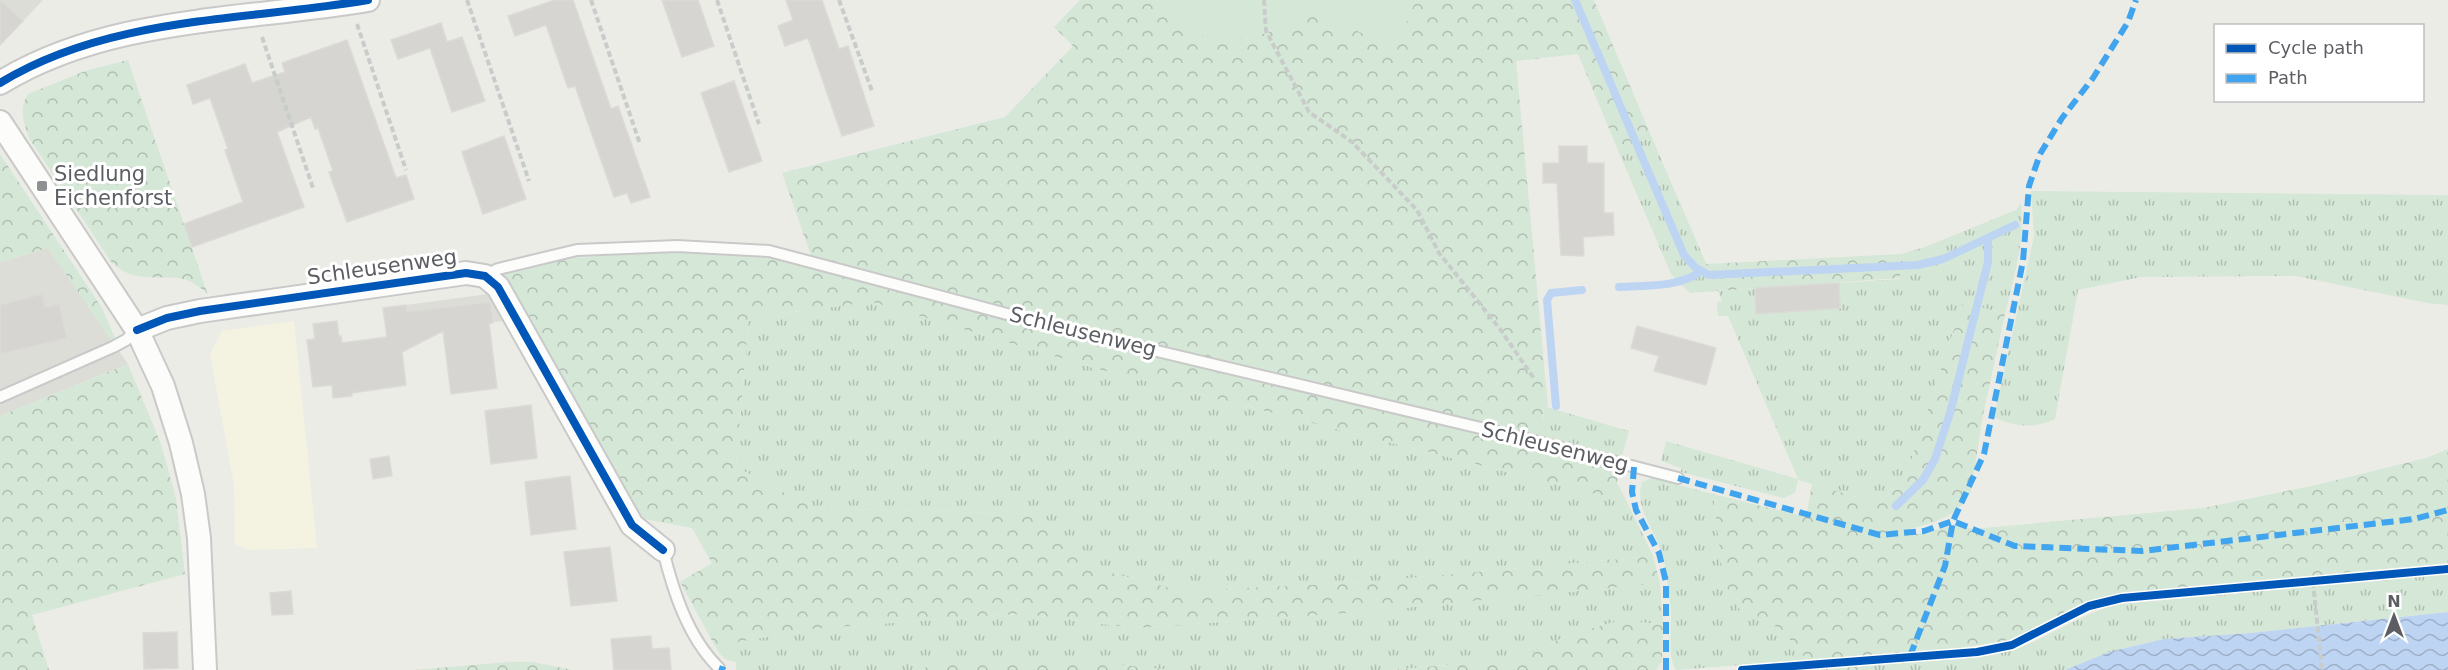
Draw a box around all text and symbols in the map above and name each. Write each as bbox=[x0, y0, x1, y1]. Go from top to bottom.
legend bbox=[2214, 24, 2424, 102]
text: Cycle path bbox=[2268, 37, 2364, 58]
text: Path bbox=[2268, 67, 2308, 88]
place label: Siedlung Eichenforst bbox=[54, 162, 172, 210]
marker: Siedlung Eichenforst bbox=[35, 179, 49, 193]
street label: Schleusenweg bbox=[306, 245, 458, 289]
street label: Schleusenweg bbox=[1007, 302, 1159, 362]
street label: Schleusenweg bbox=[1479, 417, 1631, 477]
north arrow bbox=[2364, 586, 2424, 646]
text: N bbox=[2387, 592, 2401, 611]

